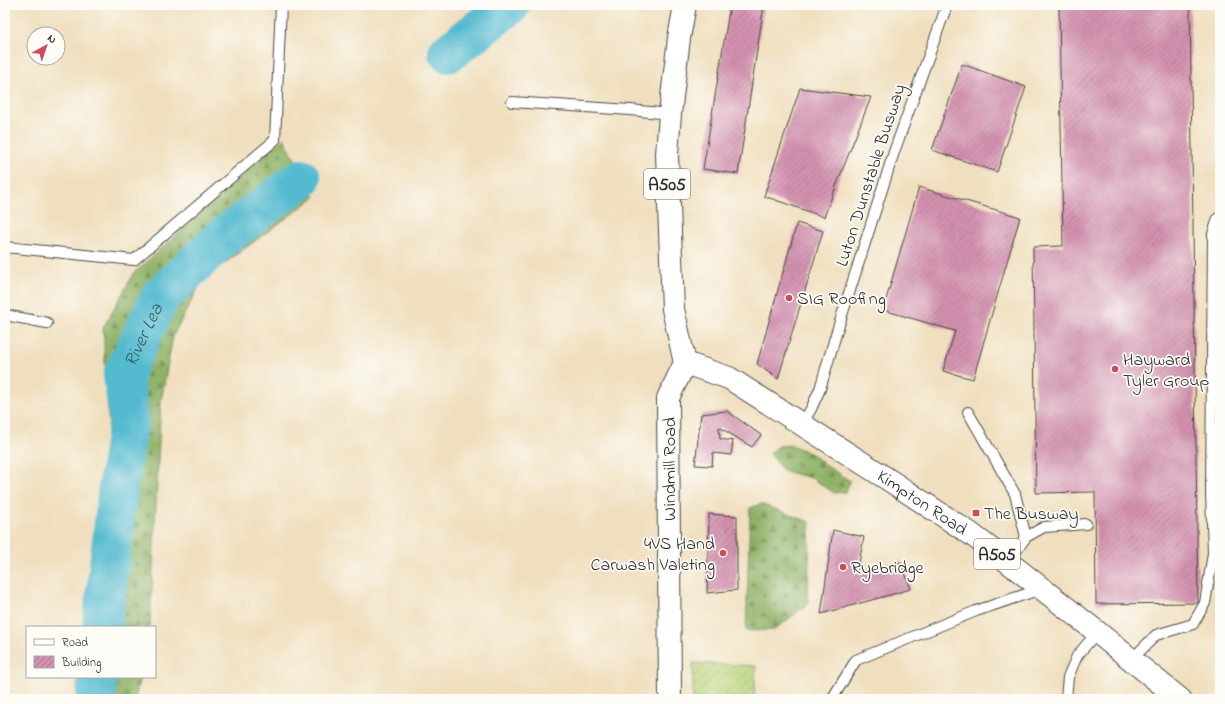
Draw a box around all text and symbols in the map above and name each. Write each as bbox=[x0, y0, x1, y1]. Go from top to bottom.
north arrow bbox=[26, 26, 66, 66]
text: N bbox=[44, 31, 60, 48]
street label: Luton Dunstable Busway bbox=[830, 81, 914, 270]
road number: A505 bbox=[644, 169, 690, 199]
place label: SIG Roofing bbox=[797, 287, 886, 314]
marker: SIG Roofing bbox=[784, 293, 794, 303]
water label: River Lea bbox=[118, 299, 171, 372]
place label: Hayward Tyler Group bbox=[1123, 348, 1210, 395]
marker: Hayward Tyler Group bbox=[1110, 364, 1120, 374]
street label: Windmill Road bbox=[658, 417, 684, 521]
street label: Kimpton Road bbox=[871, 464, 972, 543]
place label: The Busway bbox=[984, 502, 1078, 528]
marker: The Busway bbox=[971, 508, 981, 518]
place label: 4VS Hand Carwash Valeting bbox=[591, 532, 715, 580]
road number: A505 bbox=[974, 539, 1020, 569]
marker: 4VS Hand Carwash Valeting bbox=[718, 548, 728, 558]
place label: Ryebridge bbox=[851, 556, 925, 583]
marker: Ryebridge bbox=[838, 562, 848, 572]
legend bbox=[26, 626, 156, 678]
text: Road bbox=[62, 634, 88, 652]
text: Building bbox=[61, 654, 101, 673]

